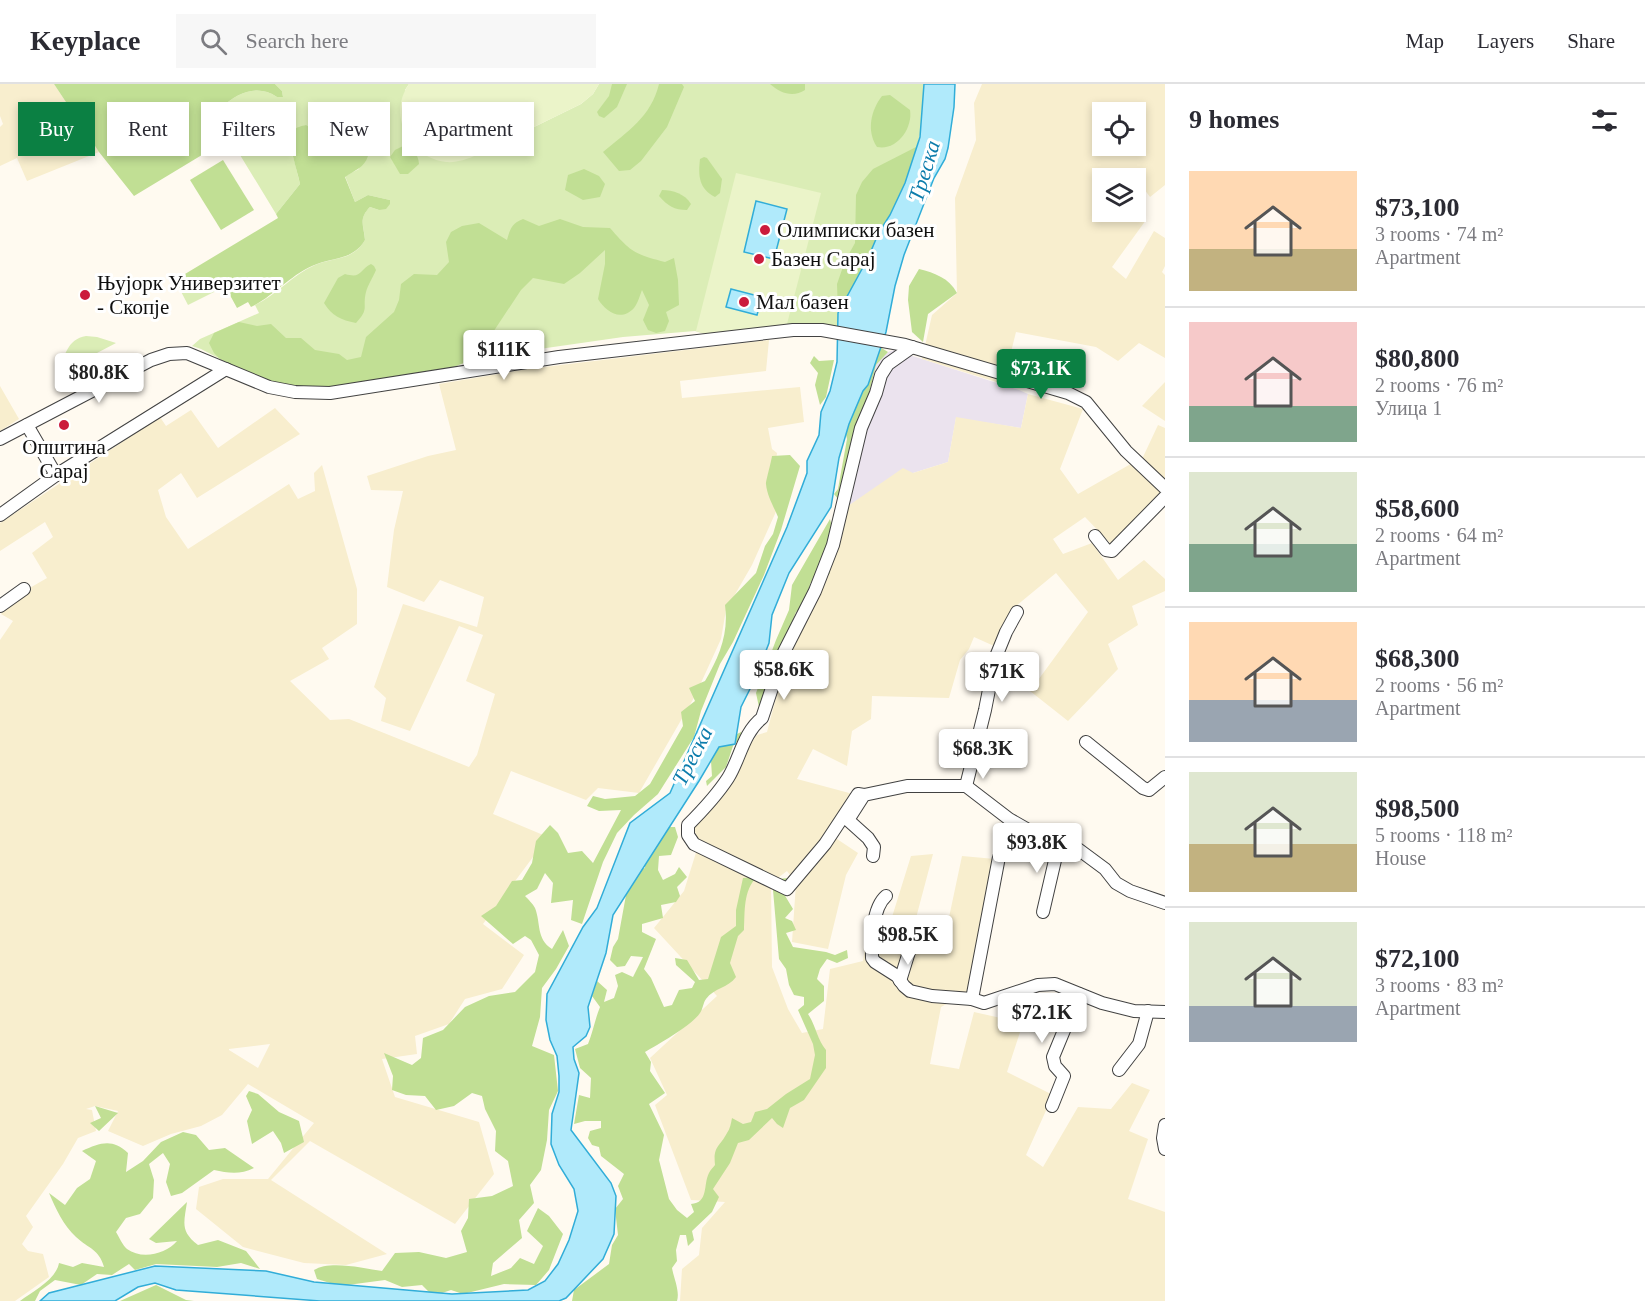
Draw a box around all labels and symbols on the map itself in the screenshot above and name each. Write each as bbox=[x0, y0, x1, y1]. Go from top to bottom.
water label: Треска bbox=[903, 137, 945, 205]
place label: Олимписки базен bbox=[777, 218, 935, 242]
marker: Олимписки базен bbox=[758, 223, 772, 237]
place label: Базен Сарај bbox=[771, 247, 875, 271]
marker: Базен Сарај bbox=[752, 252, 766, 266]
place label: Њујорк Универзитет - Скопје bbox=[97, 271, 281, 319]
marker: Њујорк Универзитет - Скопје bbox=[78, 288, 92, 302]
place label: Мал базен bbox=[756, 290, 849, 314]
marker: Мал базен bbox=[737, 295, 751, 309]
pin: $111K bbox=[462, 330, 546, 381]
pin: $73.1K bbox=[992, 349, 1090, 400]
pin: $80.8K bbox=[50, 353, 148, 404]
marker: Општина Сарај bbox=[57, 418, 71, 432]
place label: Општина Сарај bbox=[22, 435, 106, 483]
pin: $58.6K bbox=[735, 650, 833, 701]
pin: $71K bbox=[966, 652, 1038, 703]
water label: Треска bbox=[667, 722, 717, 790]
pin: $68.3K bbox=[934, 729, 1032, 780]
pin: $93.8K bbox=[988, 823, 1086, 874]
pin: $98.5K bbox=[859, 915, 957, 966]
pin: $72.1K bbox=[993, 993, 1091, 1044]

